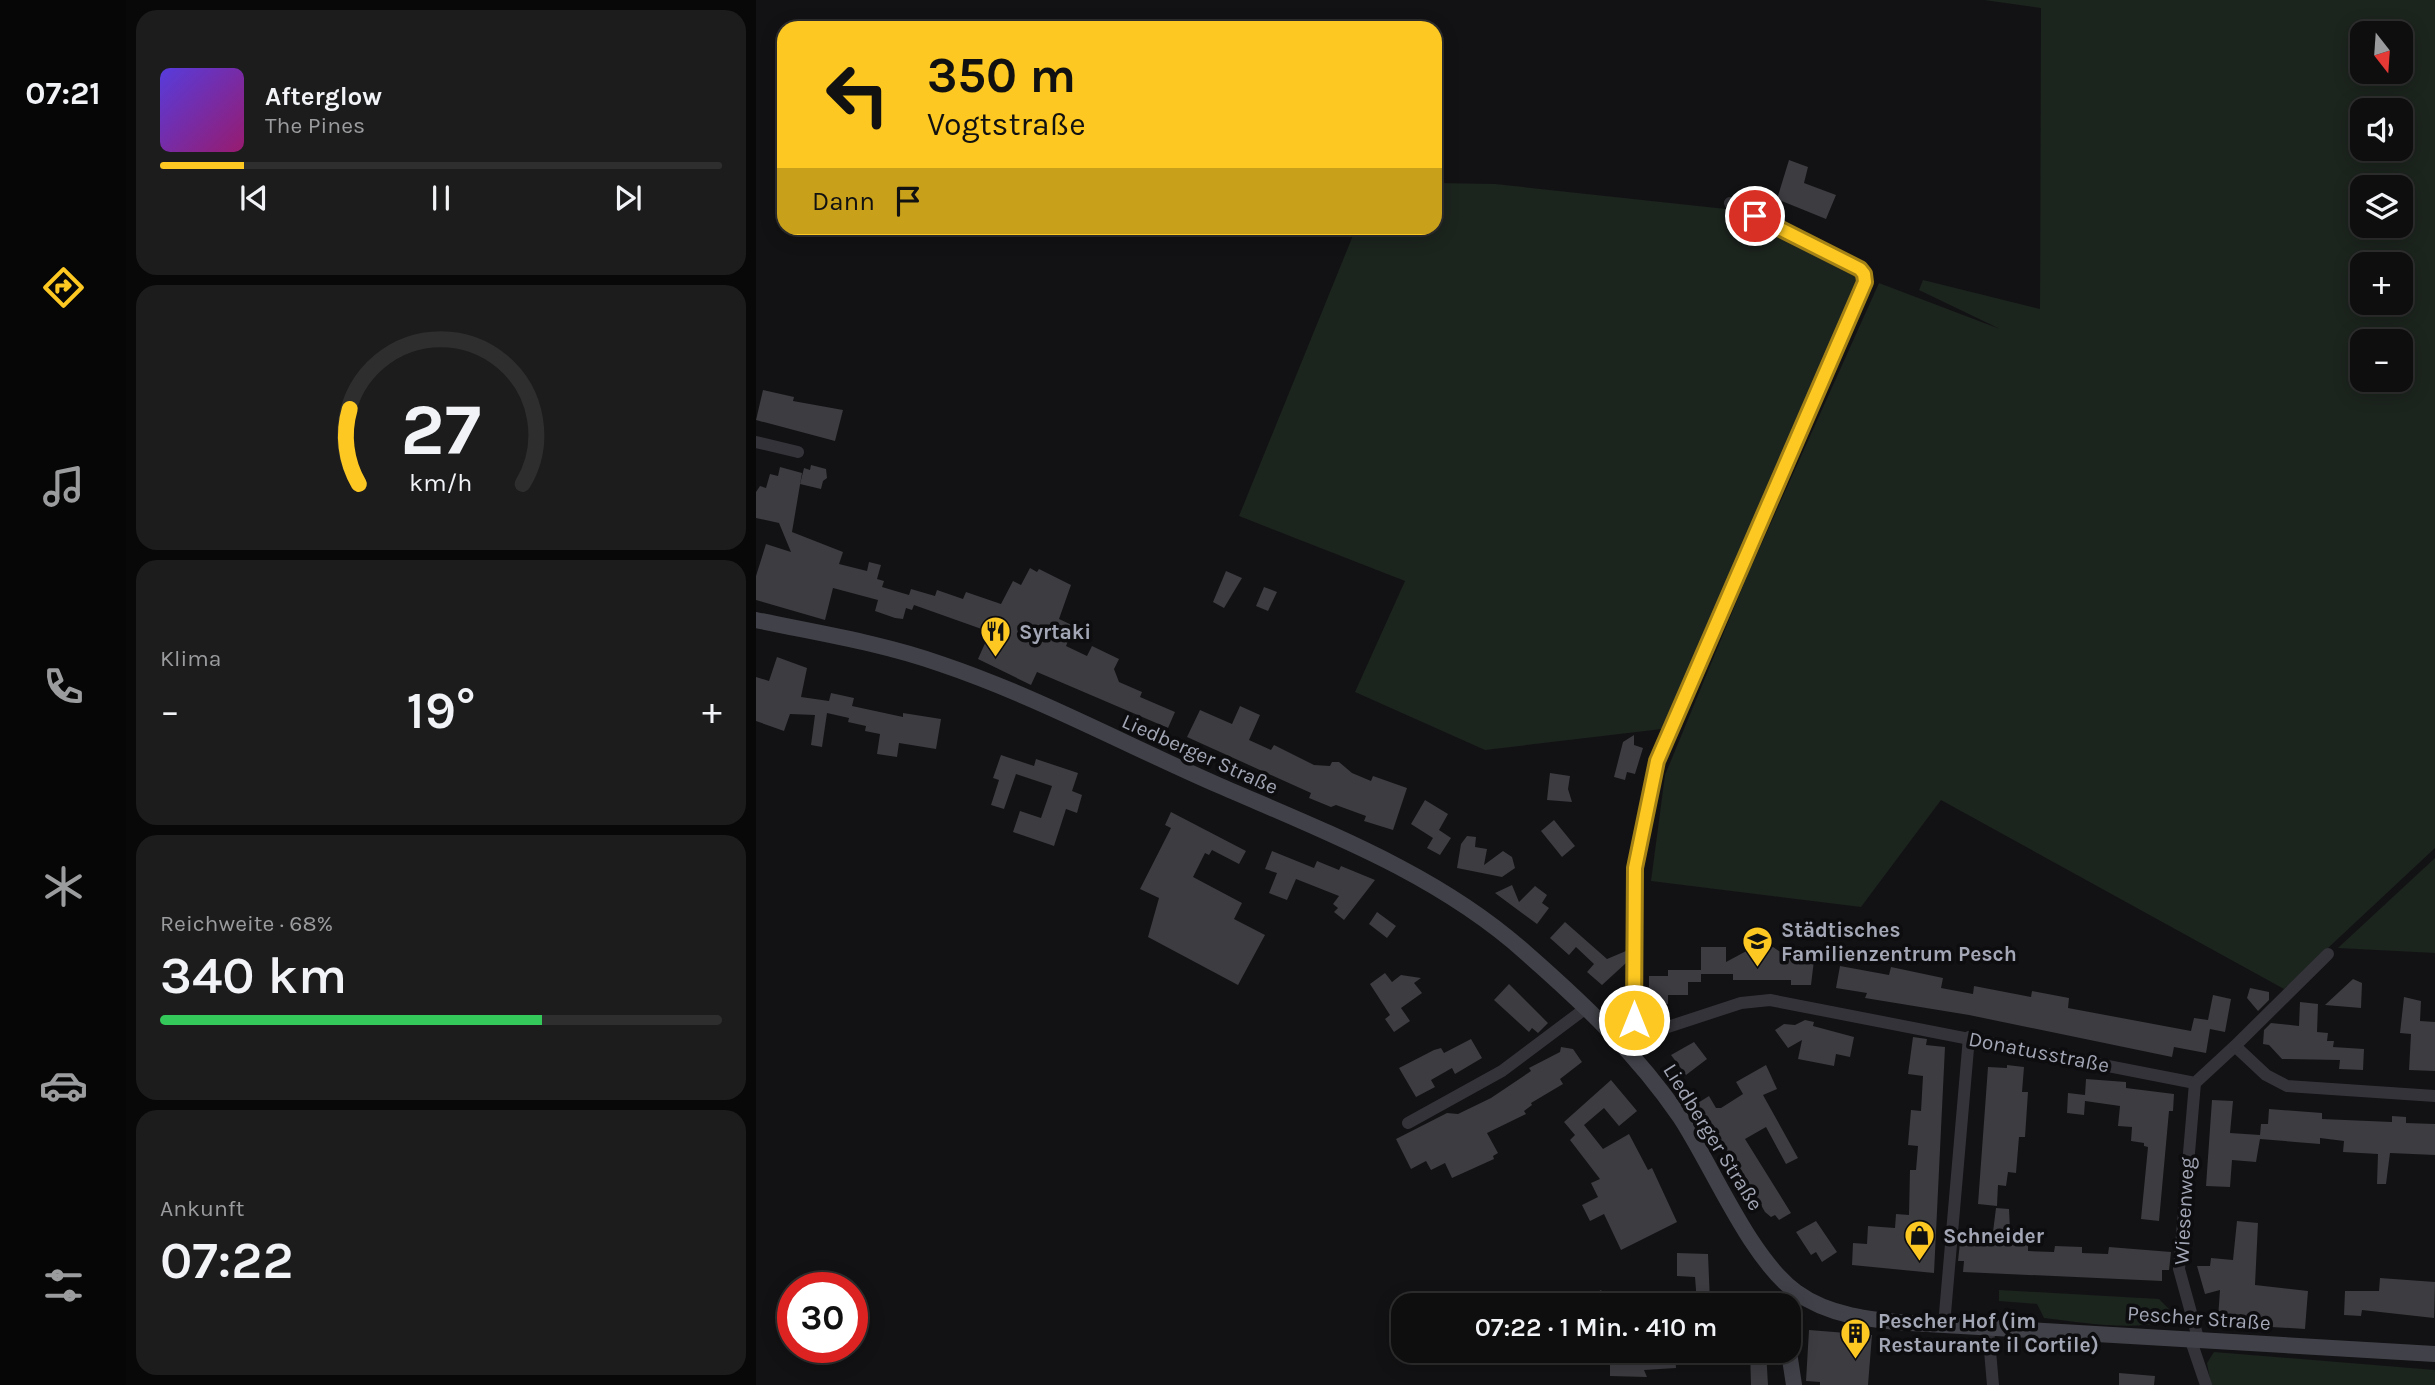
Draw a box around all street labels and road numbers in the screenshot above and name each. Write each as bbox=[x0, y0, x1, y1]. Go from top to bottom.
street label: Liedberger Straße bbox=[1118, 709, 1282, 799]
street label: Donatusstraße bbox=[1967, 1027, 2111, 1077]
street label: Liedberger Straße bbox=[1658, 1059, 1768, 1215]
street label: Wiesenweg bbox=[2169, 1156, 2199, 1266]
street label: Pescher Straße bbox=[2126, 1301, 2272, 1335]

